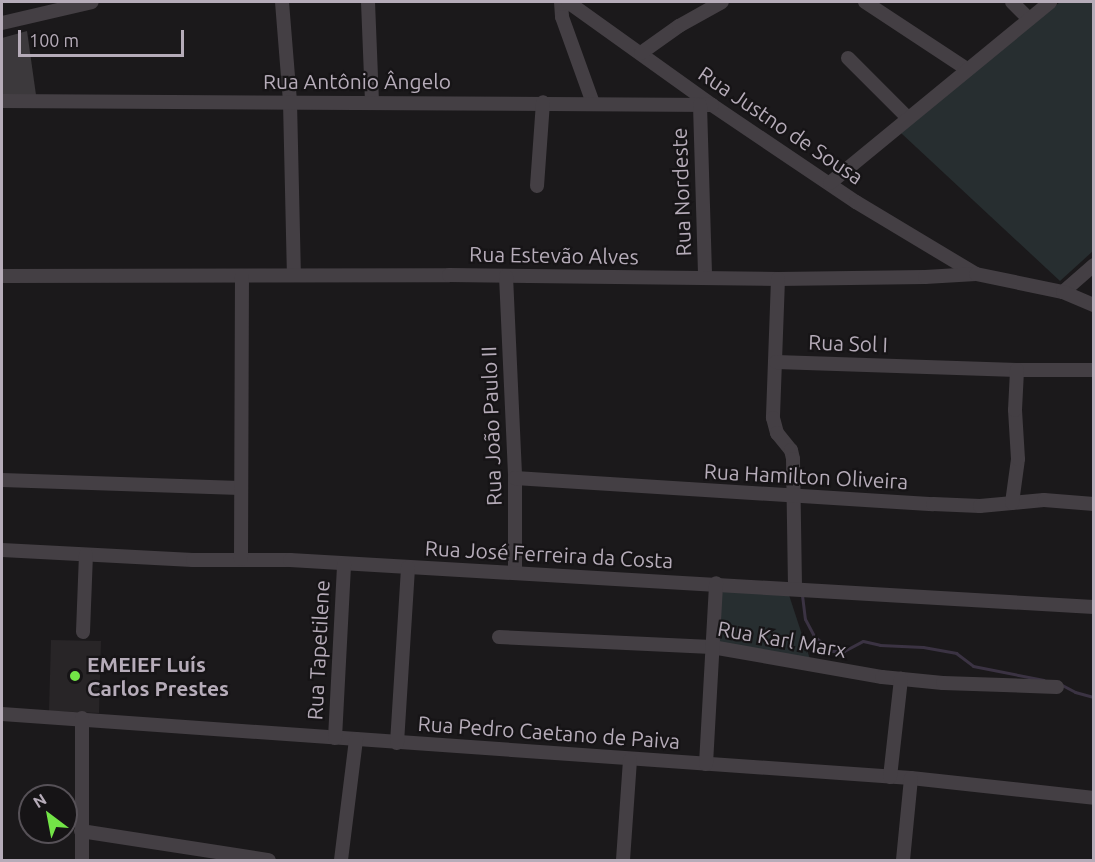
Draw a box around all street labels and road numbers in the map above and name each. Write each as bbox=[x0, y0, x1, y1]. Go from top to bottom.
street label: Rua Justno de Sousa bbox=[694, 61, 868, 189]
street label: Rua Antônio Ângelo bbox=[263, 68, 451, 94]
street label: Rua Nordeste bbox=[666, 127, 696, 257]
street label: Rua Estevão Alves bbox=[469, 241, 639, 269]
street label: Rua Sol I bbox=[808, 329, 888, 357]
street label: Rua João Paulo II bbox=[476, 346, 506, 506]
street label: Rua Hamilton Oliveira bbox=[703, 458, 909, 494]
street label: Rua José Ferreira da Costa bbox=[424, 535, 674, 573]
street label: Rua Tapetilene bbox=[302, 579, 334, 721]
street label: Rua Karl Marx bbox=[716, 615, 848, 663]
street label: Rua Pedro Caetano de Paiva bbox=[417, 710, 681, 754]

